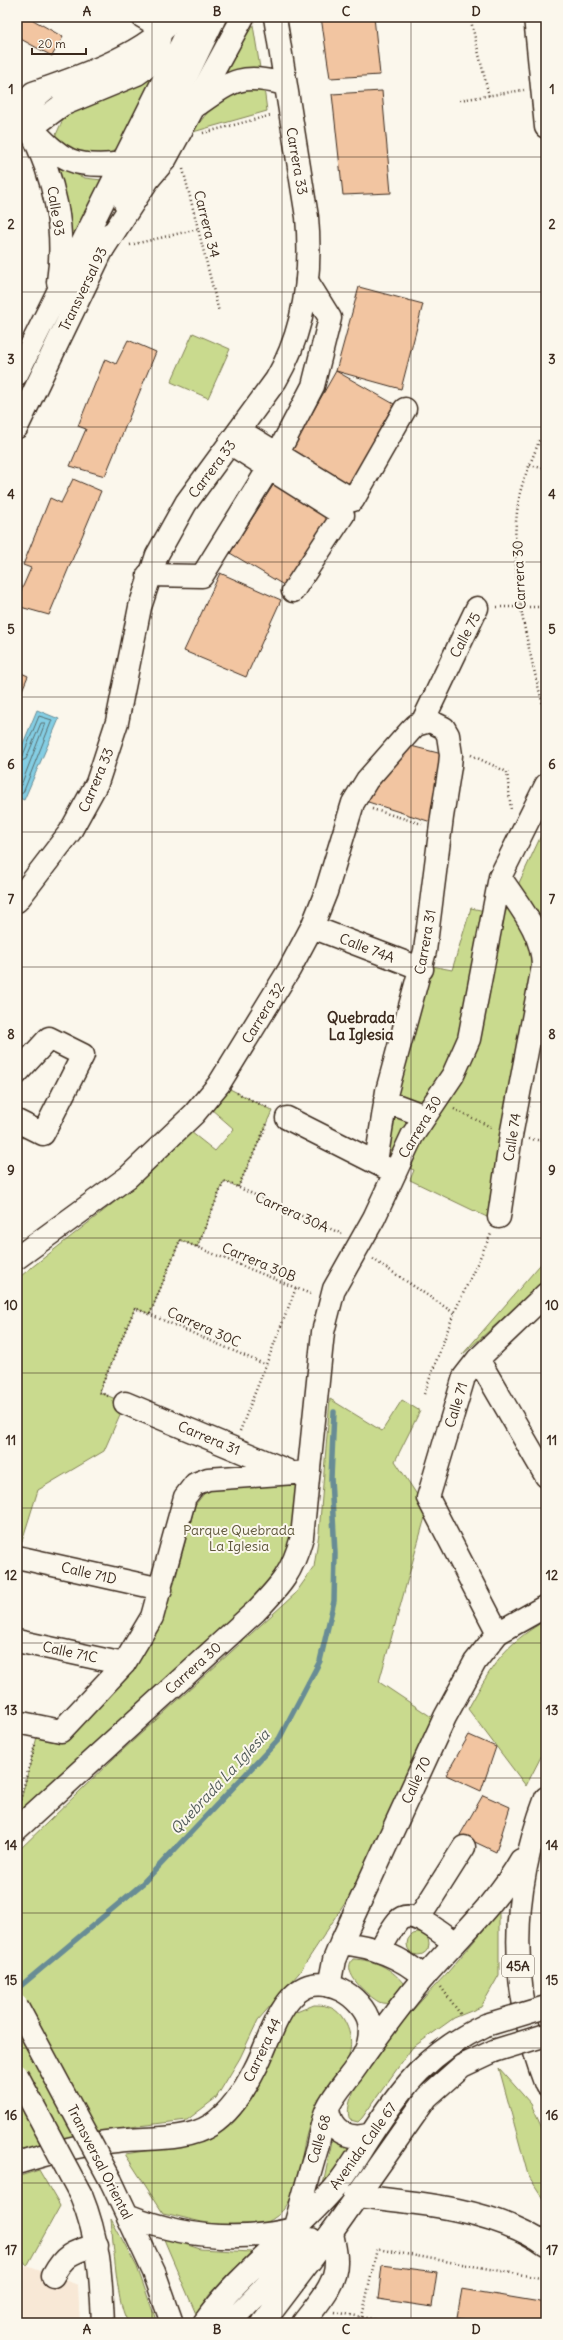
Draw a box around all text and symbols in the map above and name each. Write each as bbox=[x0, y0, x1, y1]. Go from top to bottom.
text: A bbox=[83, 3, 92, 20]
text: B bbox=[213, 3, 222, 20]
text: C bbox=[342, 3, 351, 20]
text: D bbox=[471, 3, 481, 20]
scale bar bbox=[32, 30, 86, 56]
text: 20 m bbox=[38, 36, 66, 51]
text: 1 bbox=[8, 81, 14, 98]
text: 1 bbox=[549, 81, 555, 98]
street label: Carrera 33 bbox=[282, 126, 312, 196]
street label: Calle 93 bbox=[43, 185, 69, 237]
street label: Carrera 34 bbox=[190, 189, 224, 259]
text: 2 bbox=[7, 216, 15, 233]
text: 2 bbox=[548, 216, 556, 233]
street label: Transversal 93 bbox=[55, 244, 111, 334]
text: 3 bbox=[7, 351, 15, 368]
text: 3 bbox=[548, 351, 556, 368]
street label: Carrera 33 bbox=[184, 436, 240, 502]
text: 4 bbox=[7, 486, 15, 503]
text: 4 bbox=[548, 486, 556, 503]
street label: Carrera 30 bbox=[508, 540, 530, 610]
street label: Calle 75 bbox=[446, 609, 484, 661]
text: 5 bbox=[7, 621, 15, 638]
text: 5 bbox=[548, 621, 556, 638]
street label: Carrera 33 bbox=[74, 745, 118, 815]
text: 6 bbox=[7, 756, 15, 773]
text: 6 bbox=[548, 756, 556, 773]
text: 7 bbox=[8, 891, 15, 908]
text: 7 bbox=[549, 891, 556, 908]
street label: Carrera 31 bbox=[410, 908, 440, 976]
street label: Calle 74A bbox=[337, 929, 397, 967]
street label: Carrera 32 bbox=[238, 979, 288, 1047]
district label: Quebrada La Iglesia bbox=[327, 1008, 396, 1045]
text: 8 bbox=[7, 1026, 15, 1043]
text: 8 bbox=[548, 1026, 556, 1043]
street label: Carrera 30 bbox=[394, 1092, 446, 1162]
street label: Calle 74 bbox=[499, 1111, 525, 1163]
text: 9 bbox=[7, 1162, 15, 1179]
text: 9 bbox=[548, 1162, 556, 1179]
street label: Carrera 30A bbox=[252, 1188, 332, 1236]
street label: Carrera 30B bbox=[219, 1238, 299, 1286]
text: 10 bbox=[4, 1297, 18, 1314]
text: 10 bbox=[545, 1297, 559, 1314]
street label: Carrera 30C bbox=[164, 1303, 244, 1351]
street label: Calle 71 bbox=[441, 1380, 471, 1430]
street label: Carrera 31 bbox=[175, 1417, 243, 1459]
text: 11 bbox=[6, 1432, 16, 1449]
text: 11 bbox=[547, 1432, 557, 1449]
park label: Parque Quebrada La Iglesia bbox=[183, 1521, 295, 1555]
street label: Calle 71D bbox=[59, 1558, 119, 1588]
text: 12 bbox=[5, 1567, 17, 1584]
text: 12 bbox=[546, 1567, 558, 1584]
street label: Calle 71C bbox=[41, 1637, 99, 1667]
street label: Carrera 30 bbox=[161, 1638, 225, 1698]
text: 13 bbox=[5, 1702, 17, 1719]
text: 13 bbox=[546, 1702, 558, 1719]
water label: Quebrada La Iglesia bbox=[166, 1724, 274, 1838]
street label: Calle 70 bbox=[397, 1753, 435, 1807]
text: 14 bbox=[5, 1837, 18, 1854]
text: 14 bbox=[546, 1837, 559, 1854]
road number: 45A bbox=[502, 1955, 534, 1977]
text: 15 bbox=[5, 1972, 18, 1989]
text: 15 bbox=[546, 1972, 559, 1989]
street label: Carrera 44 bbox=[239, 2015, 285, 2085]
street label: Avenida Calle 67 bbox=[325, 2099, 401, 2193]
street label: Transversal Oriental bbox=[63, 2102, 137, 2222]
text: 16 bbox=[5, 2107, 18, 2124]
text: 16 bbox=[546, 2107, 559, 2124]
street label: Calle 68 bbox=[303, 2112, 335, 2166]
text: 17 bbox=[5, 2242, 17, 2259]
text: 17 bbox=[546, 2242, 558, 2259]
text: A bbox=[83, 2321, 92, 2338]
text: B bbox=[213, 2321, 222, 2338]
text: C bbox=[342, 2321, 351, 2338]
text: D bbox=[471, 2321, 481, 2338]

